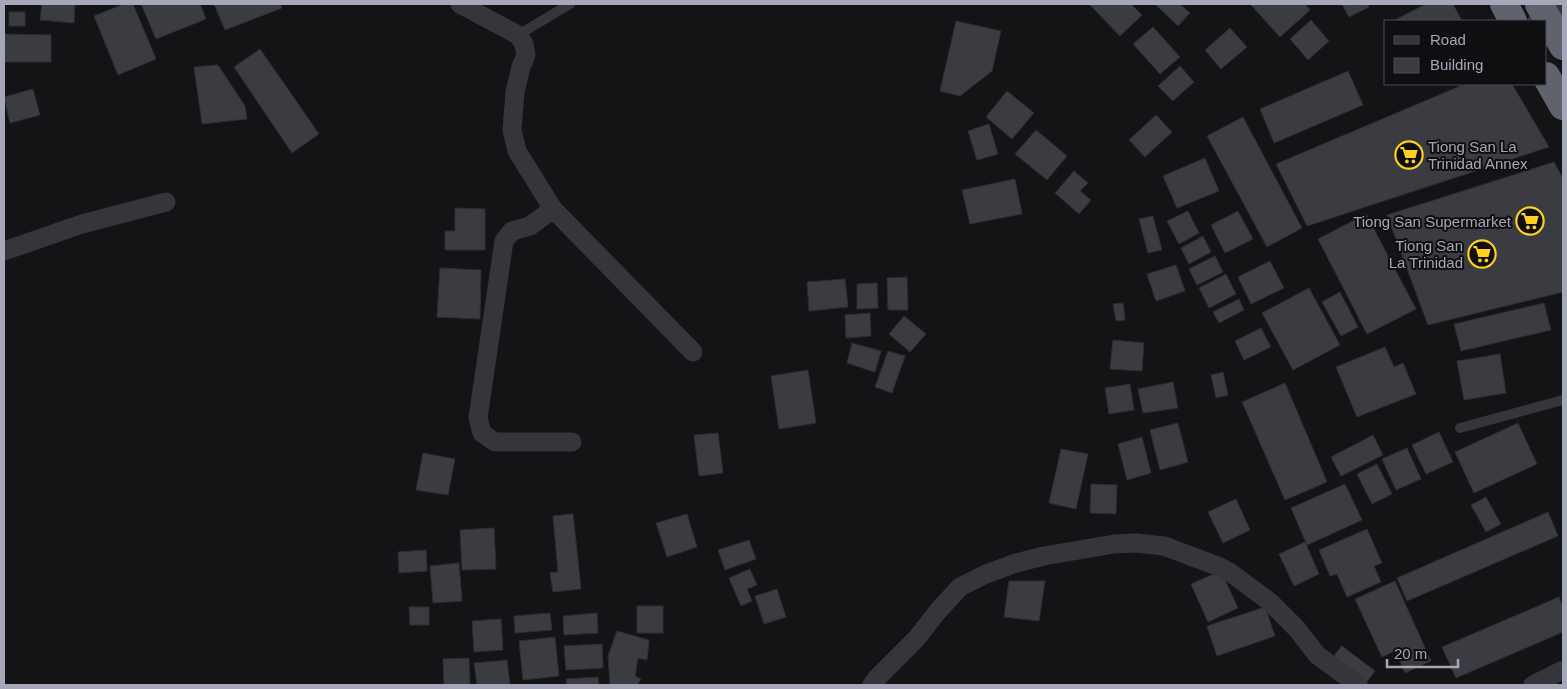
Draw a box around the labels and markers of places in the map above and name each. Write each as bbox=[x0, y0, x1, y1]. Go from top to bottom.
place label: Tiong San La Trinidad Annex bbox=[1428, 138, 1528, 172]
supermarket icon: Tiong San La Trinidad Annex bbox=[1394, 140, 1424, 170]
supermarket icon: Tiong San Supermarket bbox=[1515, 206, 1545, 236]
place label: Tiong San Supermarket bbox=[1353, 213, 1512, 230]
place label: Tiong San La Trinidad bbox=[1389, 237, 1463, 271]
supermarket icon: Tiong San La Trinidad bbox=[1467, 239, 1497, 269]

